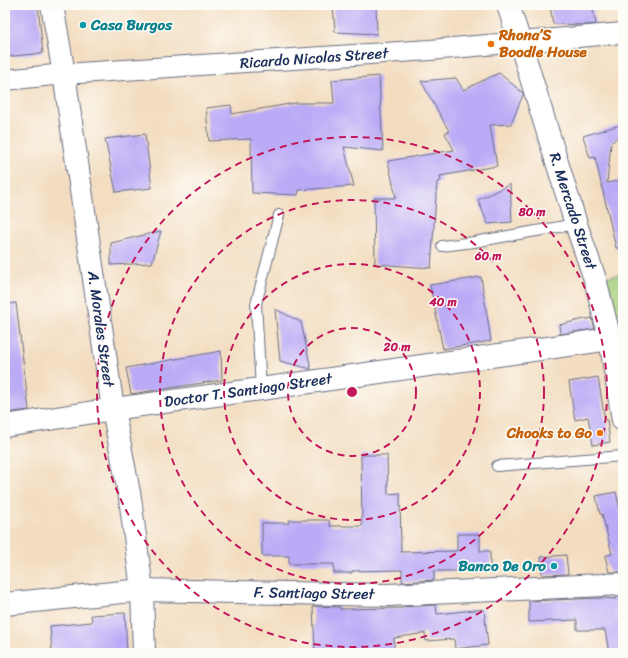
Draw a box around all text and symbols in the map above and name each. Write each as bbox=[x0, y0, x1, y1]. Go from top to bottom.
place label: Casa Burgos bbox=[90, 12, 173, 38]
marker: Casa Burgos bbox=[78, 20, 88, 30]
place label: Rhona’S Boodle House bbox=[498, 22, 587, 65]
marker: Rhona’S Boodle House bbox=[486, 39, 496, 49]
street label: Ricardo Nicolas Street bbox=[239, 40, 390, 76]
street label: R. Mercado Street bbox=[542, 149, 605, 274]
text: 80 m bbox=[517, 201, 546, 223]
text: 60 m bbox=[474, 245, 502, 267]
street label: A. Morales Street bbox=[80, 268, 122, 390]
text: 40 m bbox=[428, 291, 457, 313]
text: 20 m bbox=[383, 336, 411, 358]
street label: Doctor T. Santiago Street bbox=[162, 365, 334, 415]
centre of rings bbox=[345, 385, 359, 399]
place label: Chooks to Go bbox=[506, 420, 592, 446]
marker: Chooks to Go bbox=[595, 428, 605, 438]
place label: Banco De Oro bbox=[458, 553, 546, 579]
marker: Banco De Oro bbox=[549, 561, 559, 571]
street label: F. Santiago Street bbox=[253, 579, 375, 607]

